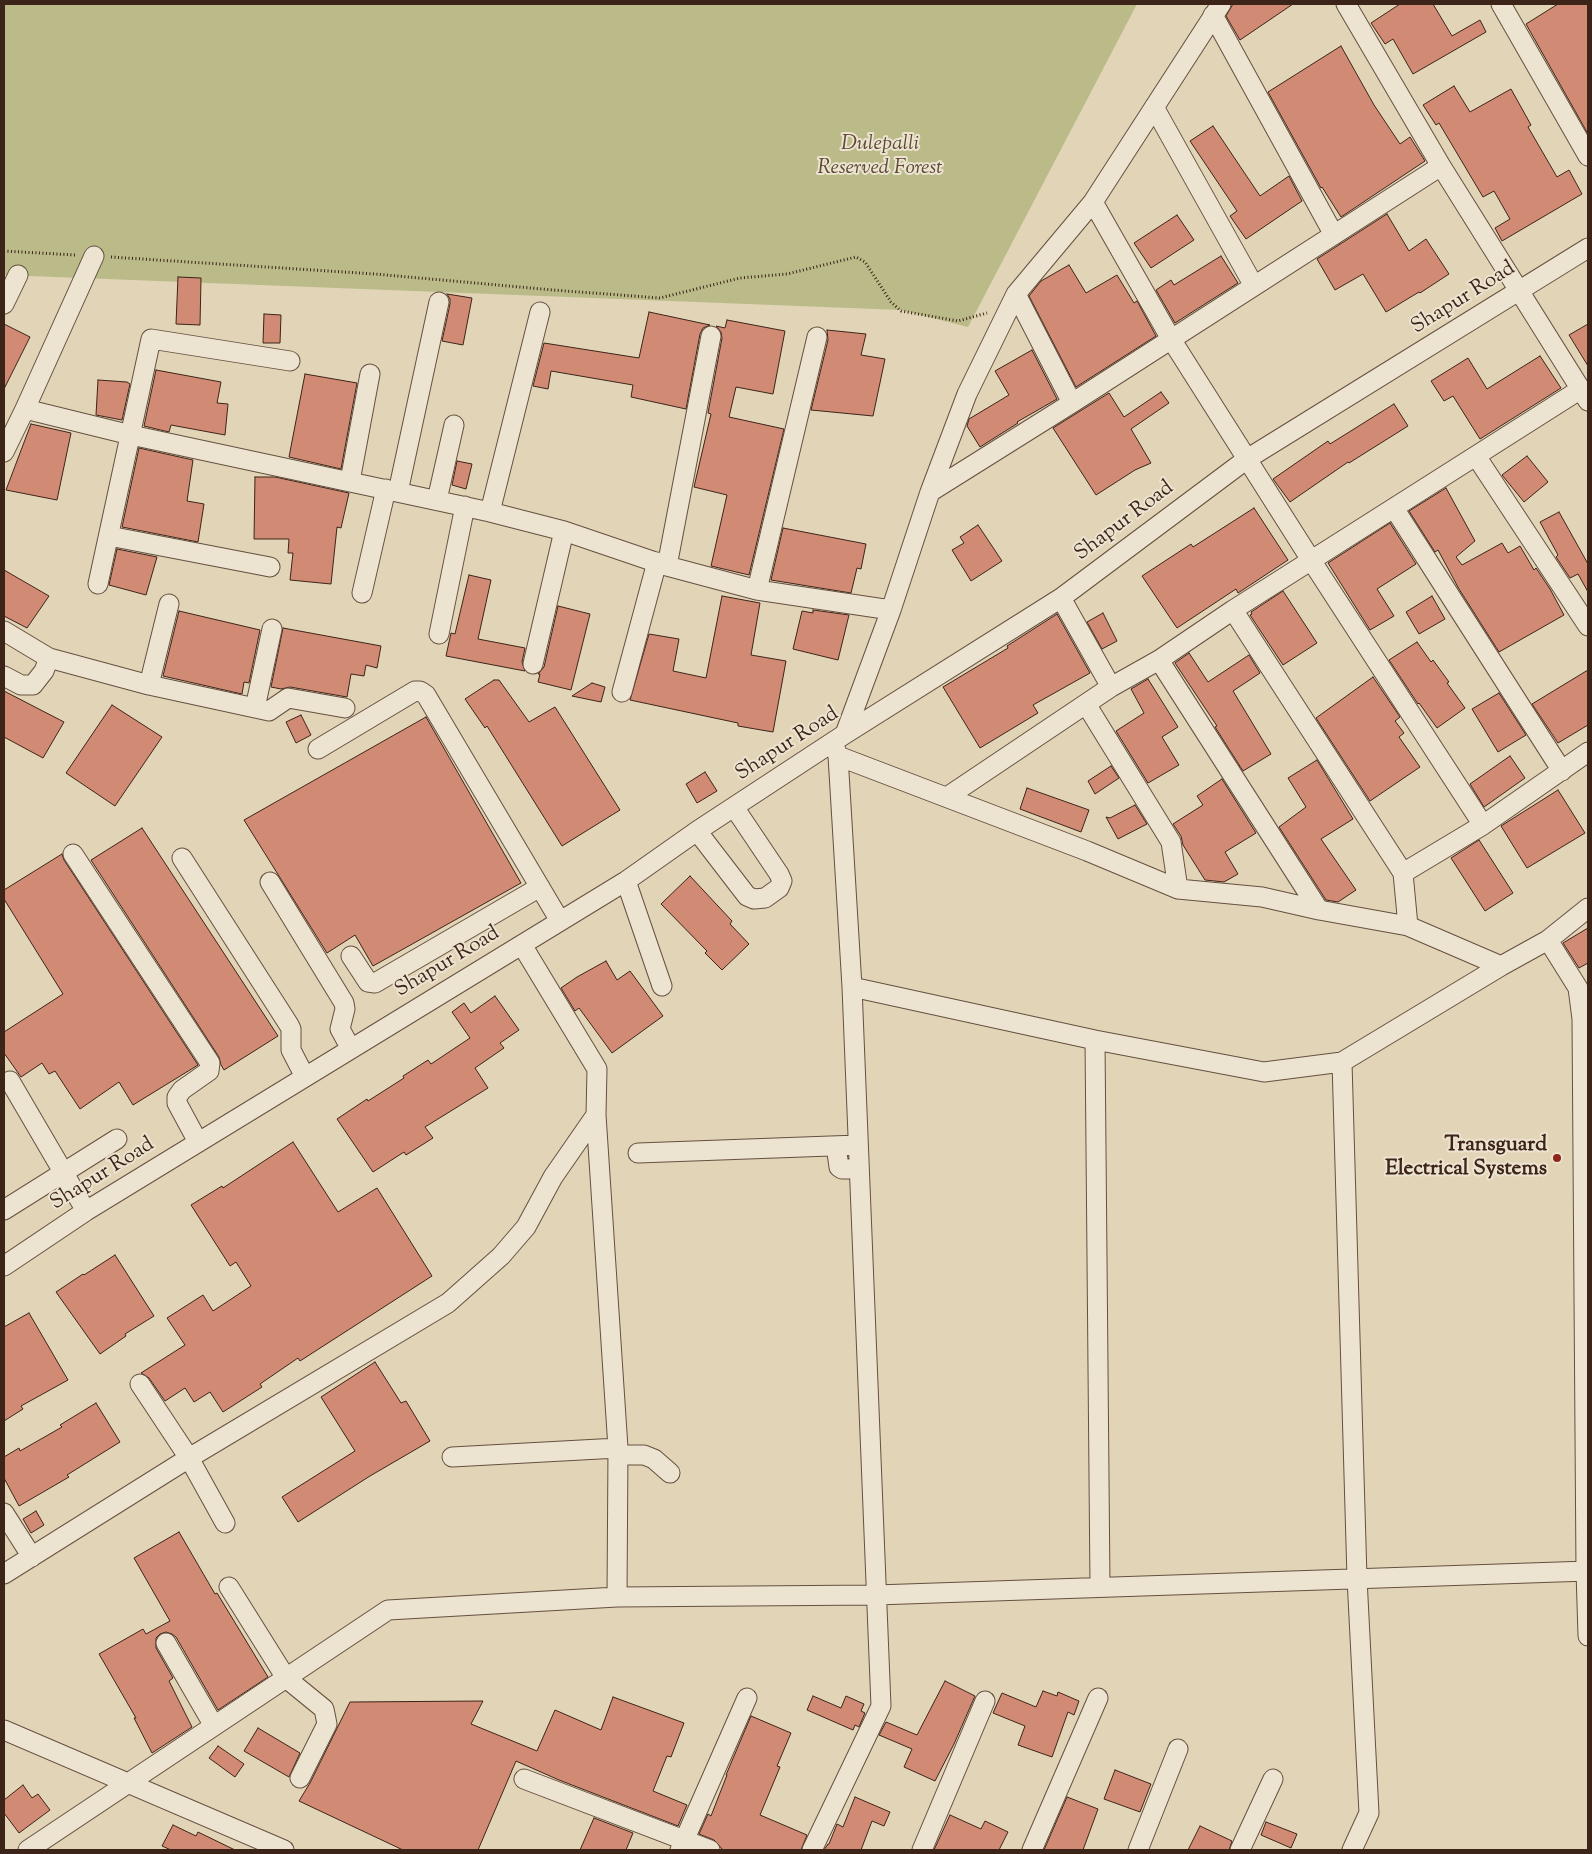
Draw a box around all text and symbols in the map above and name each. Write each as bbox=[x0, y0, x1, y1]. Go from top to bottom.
park label: Dulepalli Reserved Forest bbox=[817, 132, 943, 182]
street label: Shapur Road bbox=[1407, 257, 1521, 341]
street label: Shapur Road bbox=[1070, 477, 1180, 567]
street label: Shapur Road bbox=[732, 702, 844, 788]
street label: Shapur Road bbox=[391, 922, 505, 1004]
street label: Shapur Road bbox=[46, 1133, 160, 1217]
place label: Transguard Electrical Systems bbox=[1385, 1133, 1547, 1183]
marker: Transguard Electrical Systems bbox=[1551, 1152, 1563, 1164]

